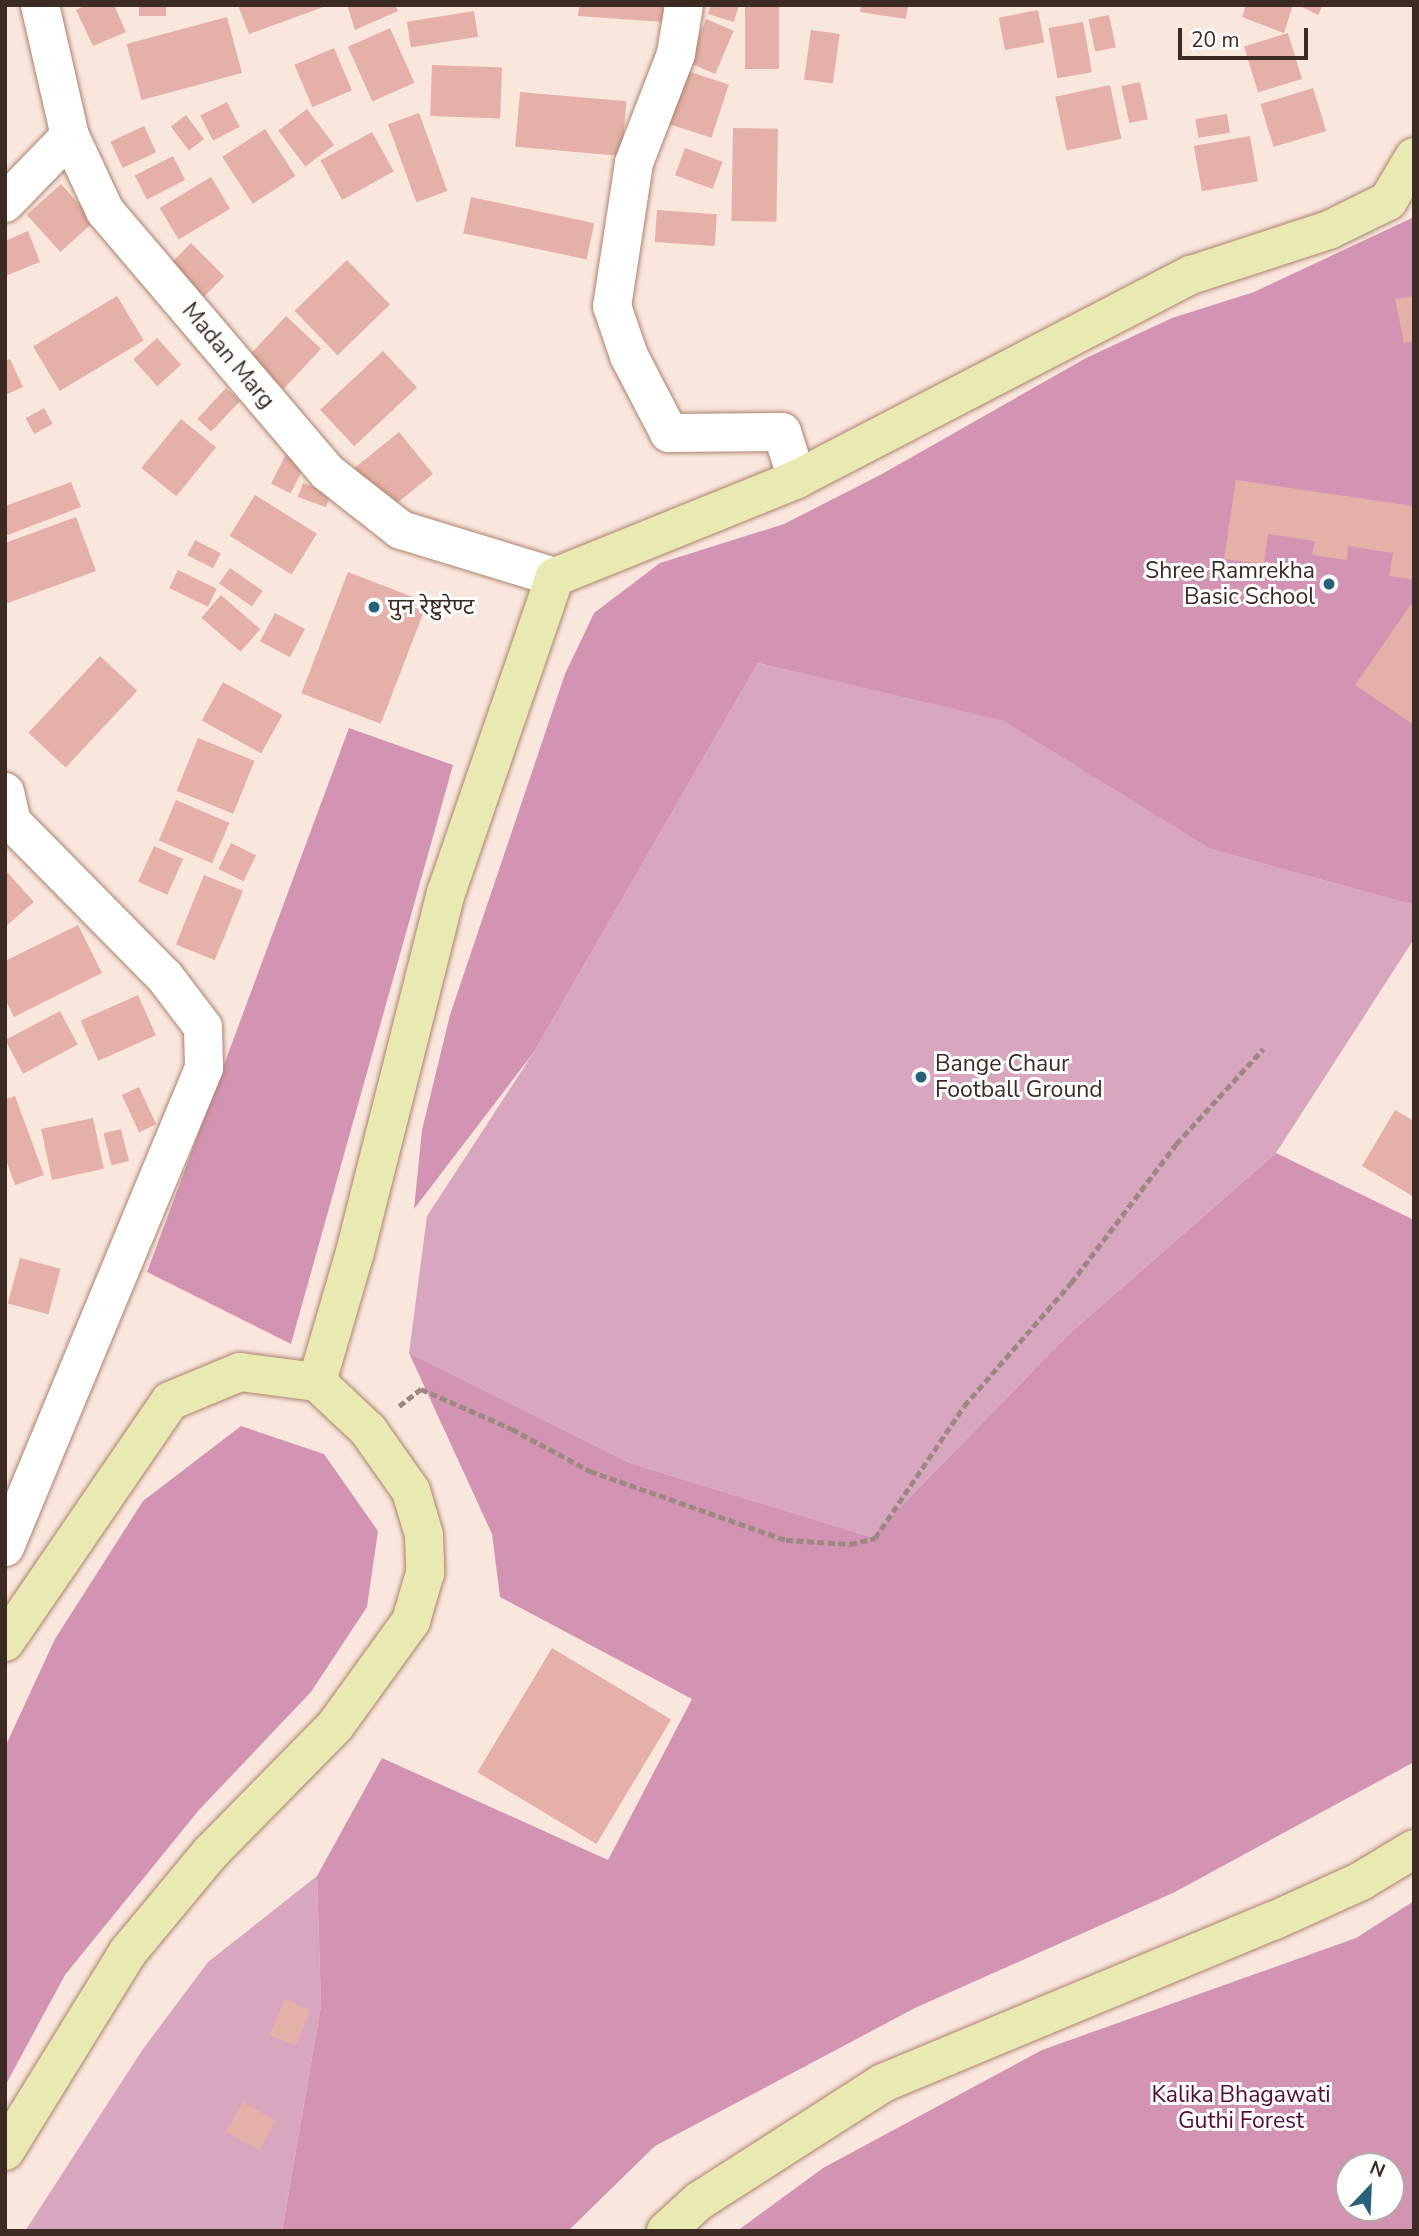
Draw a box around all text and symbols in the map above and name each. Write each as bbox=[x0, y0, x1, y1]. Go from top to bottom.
scale bar bbox=[1181, 14, 1310, 58]
text: 20 m bbox=[1191, 26, 1240, 54]
street label: Madan Marg bbox=[176, 297, 280, 415]
place label: Shree Ramrekha Basic School bbox=[1145, 557, 1315, 611]
marker: Shree Ramrekha Basic School bbox=[1321, 576, 1337, 592]
place label: पुन रेष्टुरेण्ट bbox=[388, 593, 474, 621]
marker: पुन रेष्टुरेण्ट bbox=[366, 599, 382, 615]
place label: Bange Chaur Football Ground bbox=[935, 1050, 1103, 1104]
marker: Bange Chaur Football Ground bbox=[913, 1069, 929, 1085]
park label: Kalika Bhagawati Guthi Forest bbox=[1151, 2081, 1331, 2135]
north arrow bbox=[1335, 2152, 1405, 2222]
text: N bbox=[1366, 2155, 1389, 2184]

